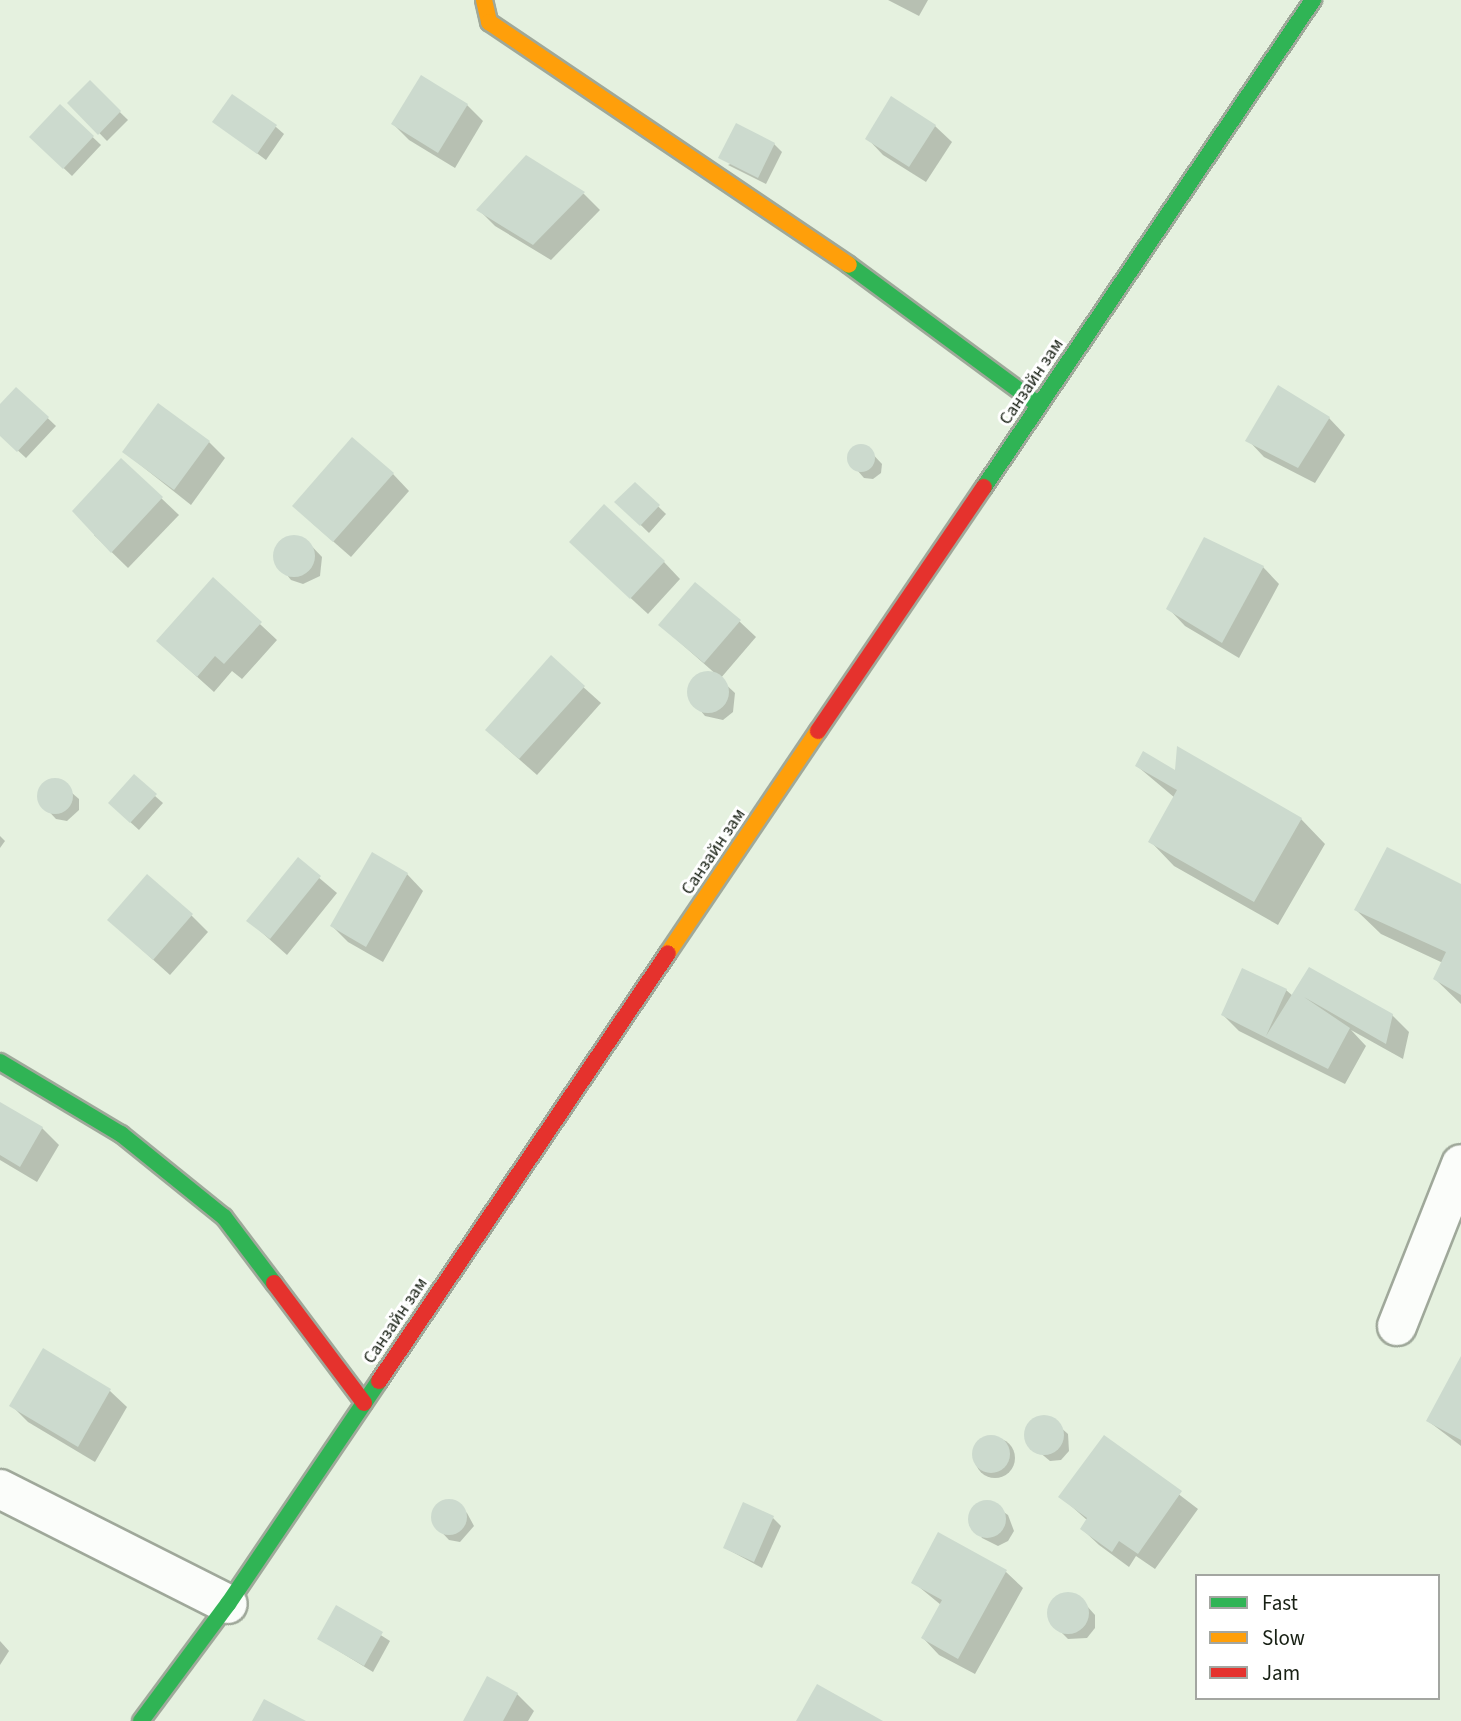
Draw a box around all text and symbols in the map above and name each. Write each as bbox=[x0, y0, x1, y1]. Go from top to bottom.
street label: Санзайн зам bbox=[995, 335, 1069, 429]
street label: Санзайн зам bbox=[677, 805, 751, 899]
street label: Санзайн зам bbox=[359, 1274, 433, 1368]
legend bbox=[1195, 1574, 1440, 1700]
text: Fast bbox=[1262, 1588, 1298, 1618]
text: Slow bbox=[1262, 1623, 1305, 1653]
text: Jam bbox=[1262, 1658, 1300, 1688]

